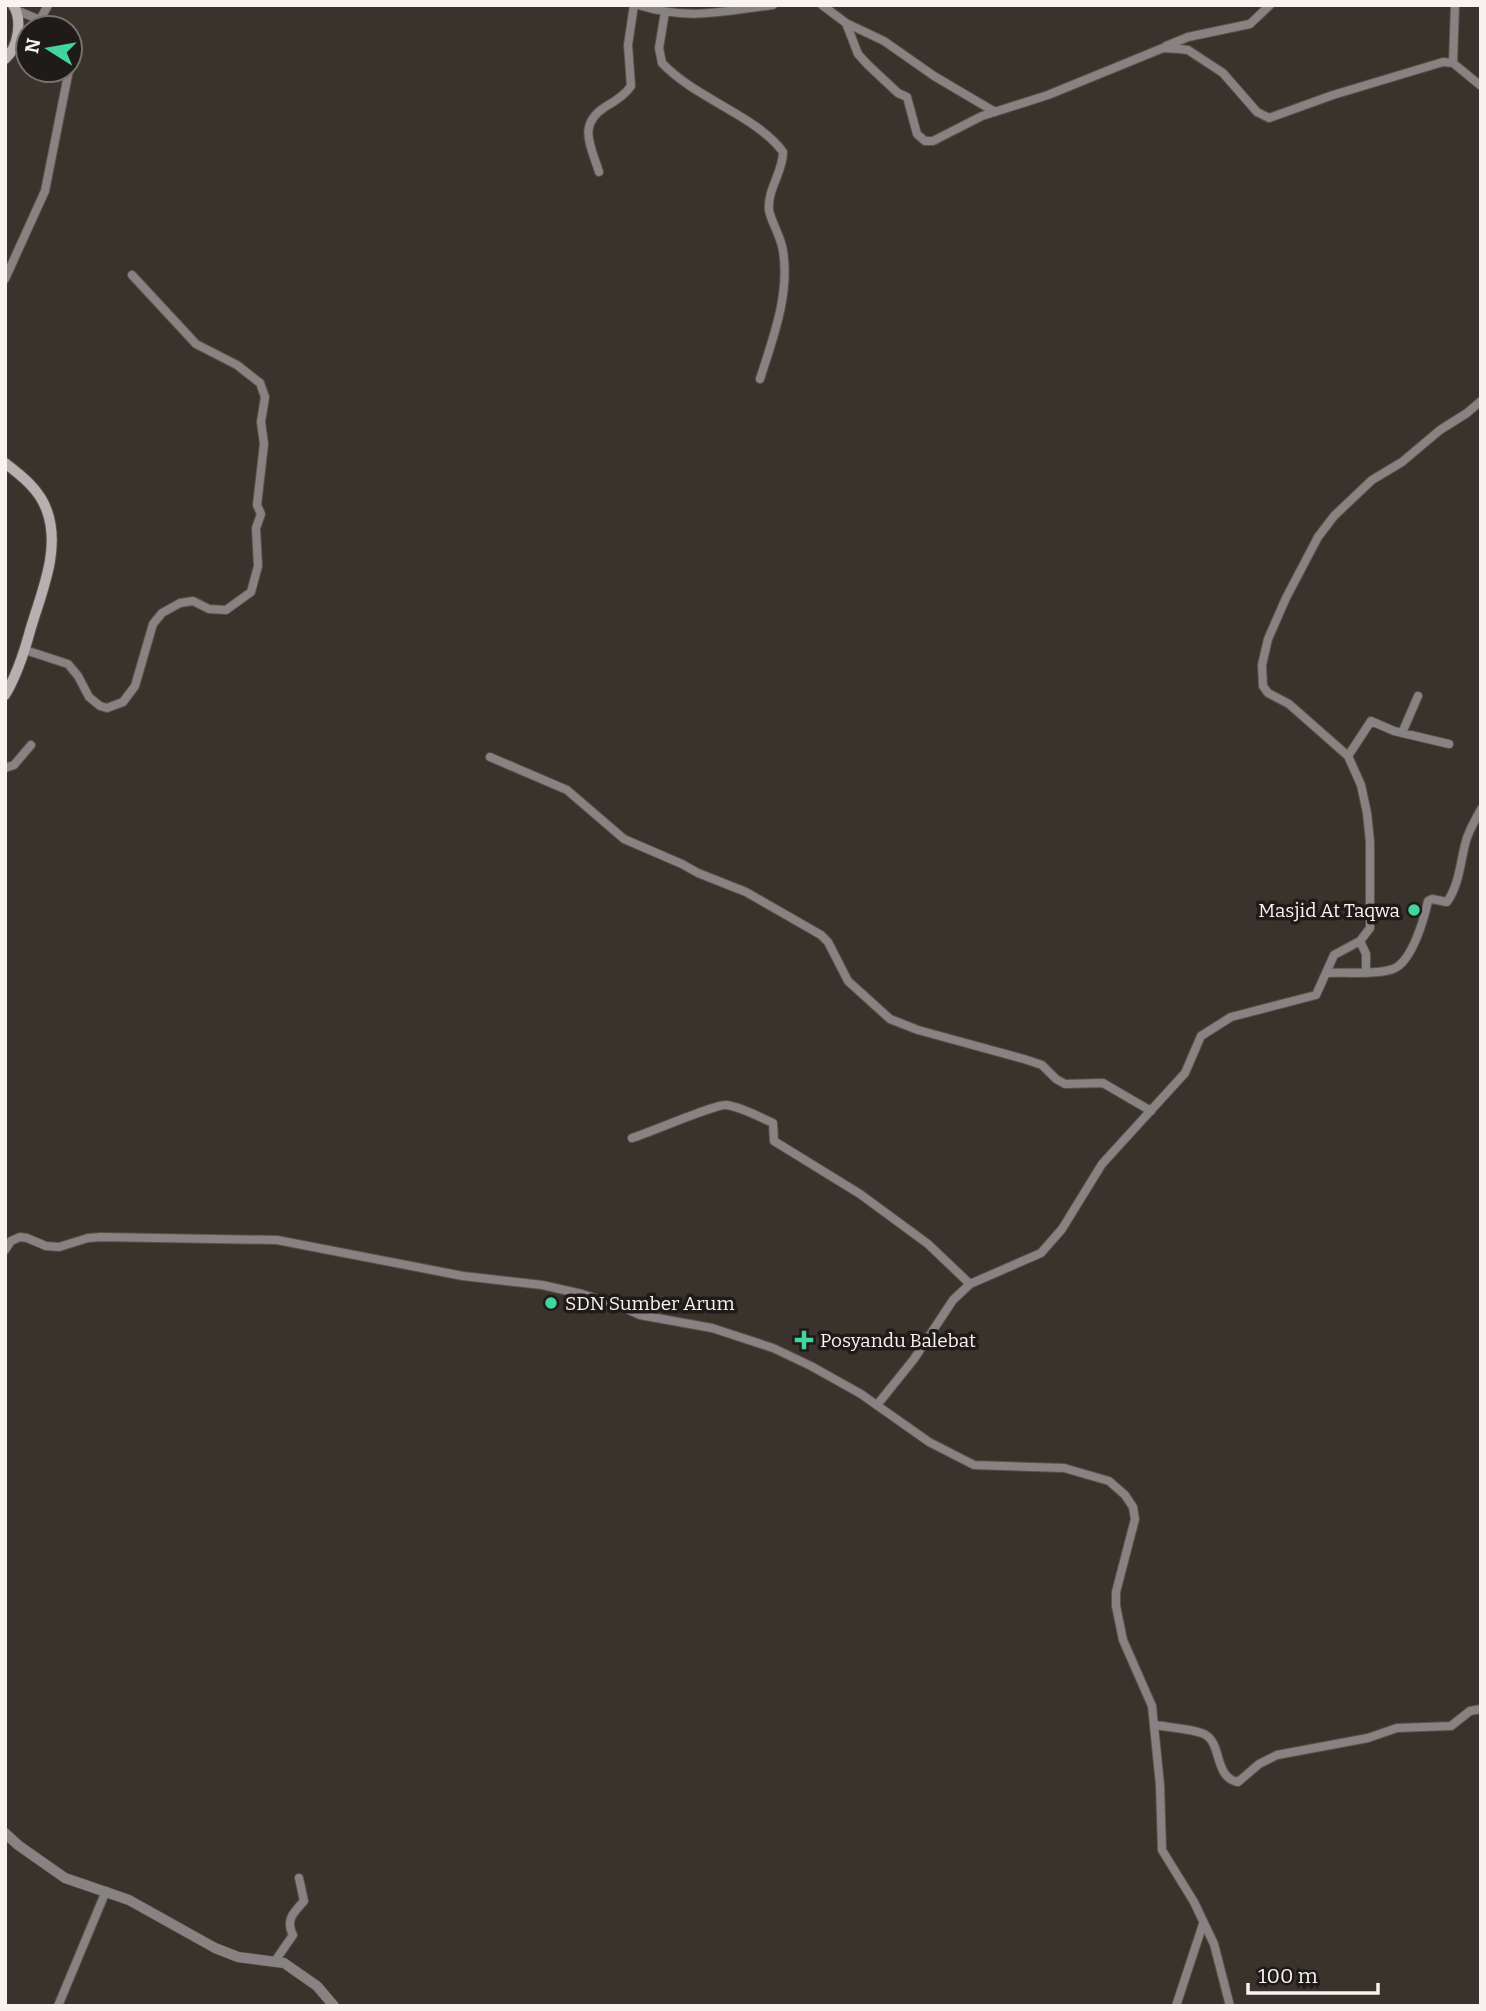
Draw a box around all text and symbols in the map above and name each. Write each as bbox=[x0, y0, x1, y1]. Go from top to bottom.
north arrow bbox=[14, 14, 84, 84]
text: N bbox=[20, 36, 46, 55]
place label: Masjid At Taqwa bbox=[1258, 899, 1401, 922]
marker: Masjid At Taqwa bbox=[1406, 902, 1422, 918]
place label: SDN Sumber Arum bbox=[565, 1292, 735, 1315]
marker: SDN Sumber Arum bbox=[543, 1295, 559, 1311]
place label: Posyandu Balebat bbox=[820, 1329, 976, 1352]
marker: Posyandu Balebat bbox=[794, 1330, 814, 1350]
scale bar bbox=[1248, 1952, 1378, 1996]
text: 100 m bbox=[1258, 1963, 1318, 1989]

